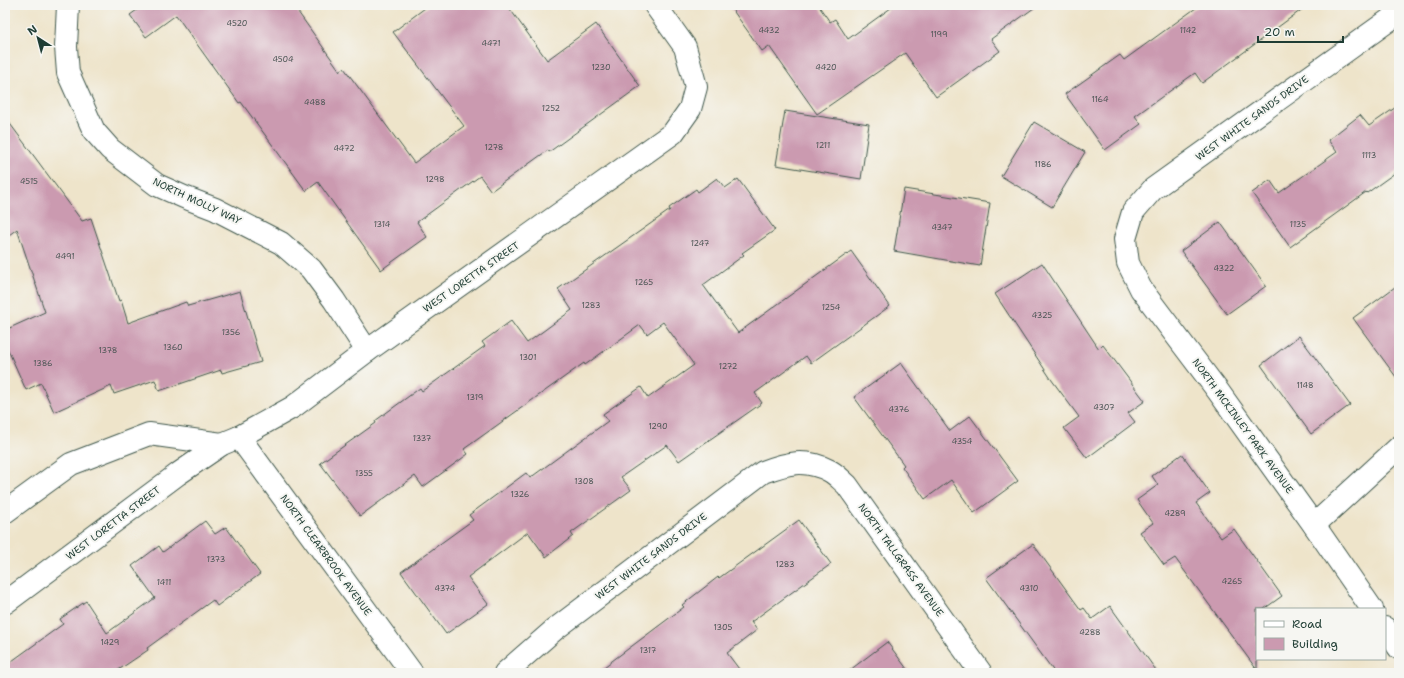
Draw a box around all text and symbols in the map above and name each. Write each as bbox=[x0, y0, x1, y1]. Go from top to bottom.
north arrow bbox=[18, 18, 58, 58]
house number: 4520 bbox=[227, 18, 247, 29]
scale bar bbox=[1258, 18, 1343, 44]
text: N bbox=[24, 22, 41, 39]
text: 20 m bbox=[1264, 24, 1295, 40]
house number: 4432 bbox=[758, 25, 780, 36]
house number: 1142 bbox=[1180, 25, 1197, 36]
house number: 1199 bbox=[931, 29, 947, 40]
house number: 4471 bbox=[482, 38, 500, 49]
house number: 4504 bbox=[272, 54, 294, 65]
house number: 1230 bbox=[591, 62, 611, 73]
house number: 4420 bbox=[815, 62, 837, 73]
street label: WEST WHITE SANDS DRIVE bbox=[1193, 73, 1311, 163]
house number: 1164 bbox=[1091, 94, 1109, 105]
house number: 4488 bbox=[304, 97, 326, 108]
house number: 1252 bbox=[542, 103, 561, 114]
house number: 1211 bbox=[816, 140, 830, 151]
house number: 1278 bbox=[485, 142, 503, 153]
house number: 4472 bbox=[334, 143, 355, 154]
house number: 1113 bbox=[1362, 150, 1376, 161]
house number: 1186 bbox=[1034, 159, 1052, 170]
house number: 1298 bbox=[425, 174, 445, 185]
street label: NORTH MOLLY WAY bbox=[151, 175, 243, 227]
house number: 4515 bbox=[20, 176, 38, 187]
house number: 1314 bbox=[374, 219, 391, 230]
house number: 1135 bbox=[1290, 219, 1306, 230]
house number: 4347 bbox=[931, 222, 953, 233]
house number: 1247 bbox=[691, 238, 710, 249]
street label: WEST LORETTA STREET bbox=[420, 239, 522, 315]
house number: 4491 bbox=[55, 251, 75, 262]
house number: 4322 bbox=[1214, 263, 1235, 274]
house number: 1265 bbox=[635, 277, 653, 288]
house number: 1283 bbox=[581, 300, 601, 311]
house number: 1254 bbox=[822, 302, 841, 313]
house number: 4325 bbox=[1032, 310, 1052, 321]
house number: 1356 bbox=[222, 327, 241, 338]
house number: 1360 bbox=[163, 342, 183, 353]
house number: 1378 bbox=[99, 345, 117, 356]
house number: 1301 bbox=[519, 352, 537, 363]
street label: NORTH MCKINLEY PARK AVENUE bbox=[1190, 356, 1296, 496]
house number: 1386 bbox=[33, 358, 53, 369]
house number: 1272 bbox=[719, 361, 738, 372]
house number: 1148 bbox=[1296, 380, 1314, 391]
house number: 1319 bbox=[467, 392, 483, 403]
house number: 4307 bbox=[1093, 402, 1115, 413]
house number: 4376 bbox=[889, 404, 910, 415]
house number: 1290 bbox=[648, 421, 668, 432]
house number: 1337 bbox=[413, 433, 432, 444]
house number: 4354 bbox=[952, 436, 973, 447]
house number: 1355 bbox=[355, 468, 373, 479]
house number: 1308 bbox=[574, 476, 594, 487]
street label: WEST LORETTA STREET bbox=[63, 483, 163, 563]
house number: 1326 bbox=[511, 489, 530, 500]
street label: NORTH CLEARBROOK AVENUE bbox=[278, 492, 374, 618]
street label: NORTH TALLGRASS AVENUE bbox=[856, 501, 946, 619]
house number: 4289 bbox=[1164, 508, 1186, 519]
street label: WEST WHITE SANDS DRIVE bbox=[593, 510, 709, 602]
house number: 1373 bbox=[207, 554, 225, 565]
house number: 1283 bbox=[775, 559, 795, 570]
house number: 4265 bbox=[1222, 576, 1242, 587]
house number: 1411 bbox=[157, 577, 171, 588]
house number: 4374 bbox=[435, 583, 456, 594]
house number: 4310 bbox=[1020, 583, 1038, 594]
legend bbox=[1256, 608, 1386, 660]
text: Road bbox=[1292, 616, 1323, 632]
house number: 1305 bbox=[714, 622, 732, 633]
house number: 4288 bbox=[1079, 627, 1101, 638]
text: Building bbox=[1292, 636, 1338, 652]
house number: 1429 bbox=[101, 637, 119, 648]
house number: 1317 bbox=[640, 645, 657, 656]

